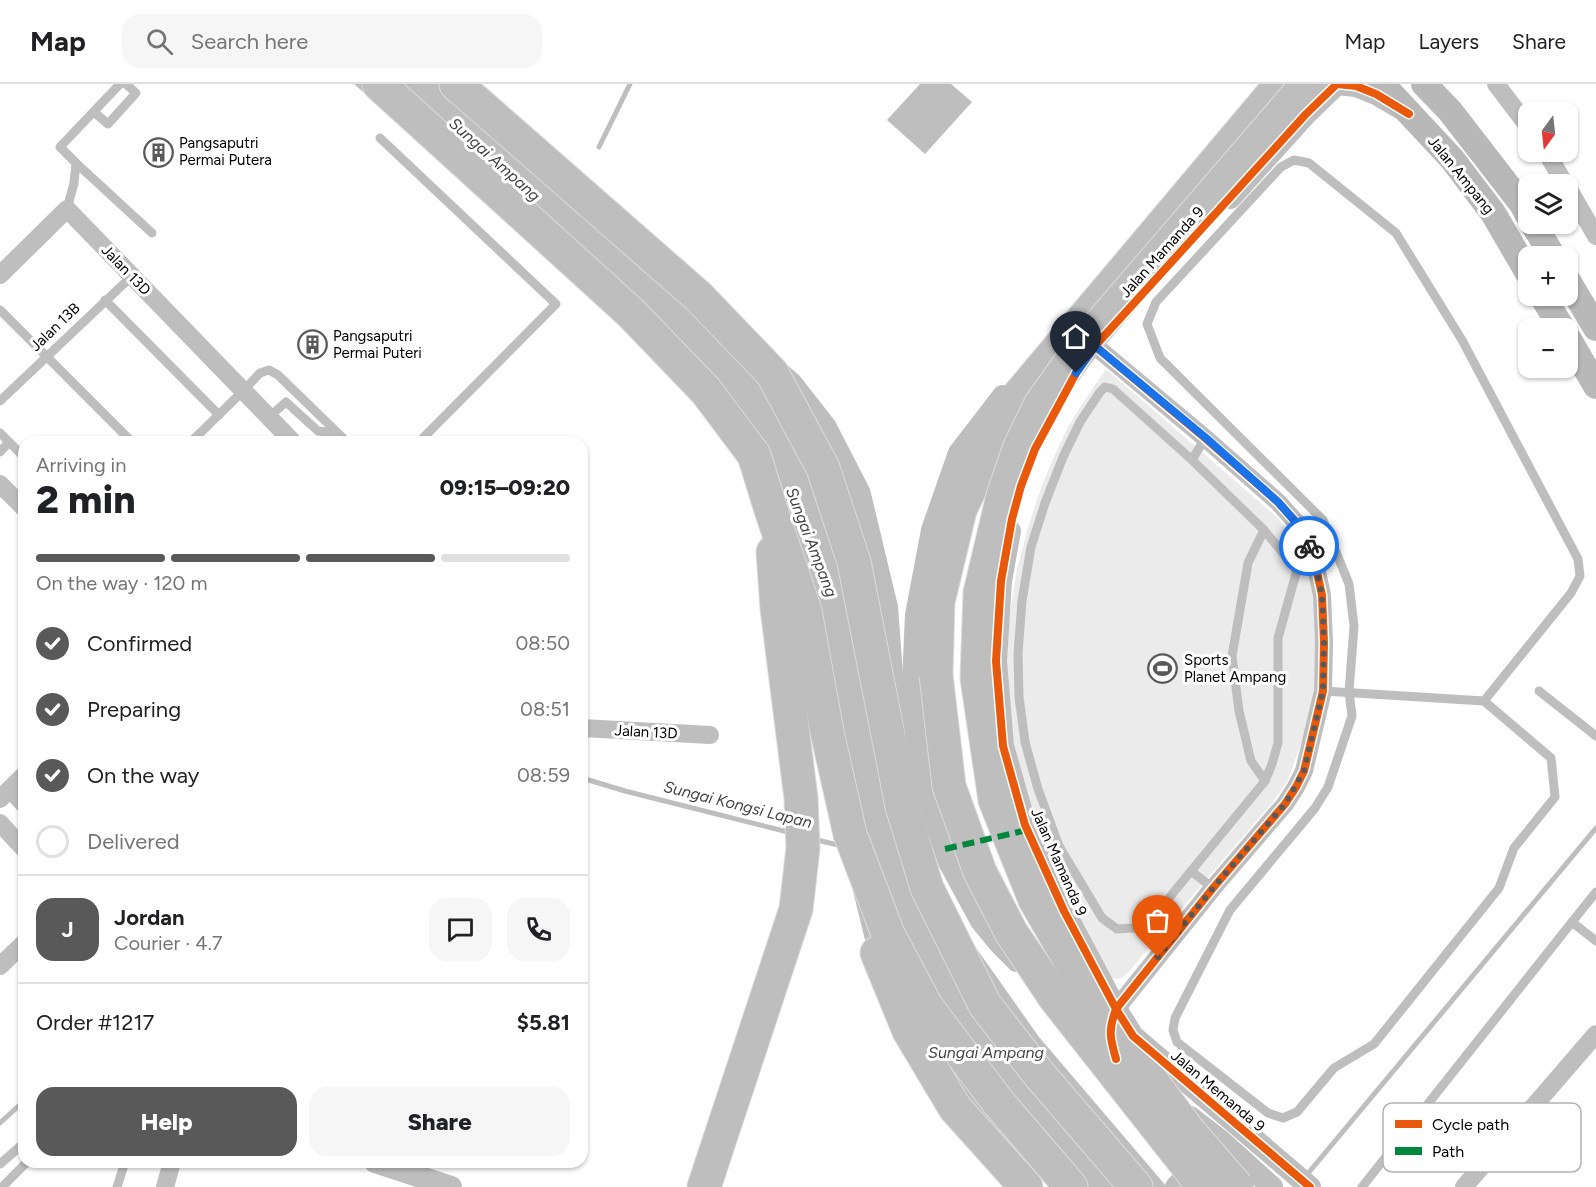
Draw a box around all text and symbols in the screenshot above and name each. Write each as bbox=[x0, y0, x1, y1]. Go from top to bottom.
search box bbox=[122, 14, 542, 68]
text: Map bbox=[30, 24, 86, 58]
icon: search bbox=[143, 25, 176, 58]
text: Search here bbox=[191, 28, 308, 55]
text: Map bbox=[1345, 29, 1385, 54]
text: Layers bbox=[1418, 29, 1479, 54]
text: Share bbox=[1512, 29, 1566, 54]
north arrow bbox=[1518, 102, 1578, 162]
map controls bbox=[1518, 102, 1578, 378]
water label: Sungai Ampang bbox=[445, 114, 544, 205]
street label: Jalan Ampang bbox=[1424, 132, 1498, 218]
place label: Pangsaputri Permai Putera bbox=[179, 134, 272, 169]
building icon: Pangsaputri Permai Putera bbox=[142, 136, 174, 168]
button: layers bbox=[1518, 174, 1578, 234]
street label: Jalan Mamanda 9 bbox=[1116, 203, 1208, 301]
street label: Jalan 13D bbox=[98, 241, 154, 299]
button: + bbox=[1518, 246, 1578, 306]
street label: Jalan 13B bbox=[26, 299, 84, 355]
pin bbox=[1050, 311, 1101, 373]
button: − bbox=[1518, 318, 1578, 378]
icon: home bbox=[1059, 320, 1092, 353]
place label: Pangsaputri Permai Puteri bbox=[333, 327, 422, 362]
building icon: Pangsaputri Permai Puteri bbox=[296, 329, 328, 361]
text: Arriving in bbox=[36, 453, 126, 477]
text: 09:15–09:20 bbox=[440, 474, 570, 501]
text: 2 min bbox=[36, 476, 136, 523]
water label: Sungai Ampang bbox=[782, 485, 841, 600]
courier bbox=[1279, 516, 1339, 576]
icon: bike bbox=[1293, 530, 1326, 563]
text: On the way · 120 m bbox=[36, 571, 207, 595]
icon: check bbox=[36, 627, 69, 660]
text: Confirmed bbox=[87, 630, 192, 657]
text: 08:50 bbox=[516, 631, 570, 655]
place label: Sports Planet Ampang bbox=[1184, 651, 1286, 686]
sports icon: Sports Planet Ampang bbox=[1147, 653, 1179, 685]
icon: check bbox=[36, 693, 69, 726]
text: Preparing bbox=[87, 696, 181, 723]
text: 08:51 bbox=[520, 697, 570, 721]
street label: Jalan 13D bbox=[614, 721, 678, 743]
icon: check bbox=[36, 759, 69, 792]
text: On the way bbox=[87, 762, 199, 789]
text: 08:59 bbox=[517, 763, 570, 787]
water label: Sungai Kongsi Lapan bbox=[662, 777, 814, 832]
street label: Jalan Mamanda 9 bbox=[1027, 805, 1091, 919]
text: Delivered bbox=[87, 828, 180, 855]
pin bbox=[1132, 895, 1183, 957]
button: chat bbox=[429, 898, 492, 961]
button: phone bbox=[507, 898, 570, 961]
text: Jordan bbox=[114, 904, 185, 931]
icon: bag bbox=[1141, 904, 1174, 937]
text: J bbox=[61, 916, 74, 943]
text: Courier · 4.7 bbox=[114, 931, 223, 955]
text: Order #1217 bbox=[36, 1009, 154, 1036]
text: $5.81 bbox=[517, 1009, 570, 1036]
water label: Sungai Ampang bbox=[928, 1043, 1044, 1062]
street label: Jalan Memanda 9 bbox=[1168, 1047, 1268, 1135]
button: Help bbox=[36, 1087, 297, 1156]
button: Share bbox=[309, 1087, 570, 1156]
legend bbox=[1383, 1103, 1581, 1172]
text: Cycle path bbox=[1432, 1115, 1509, 1134]
text: Path bbox=[1432, 1142, 1464, 1161]

